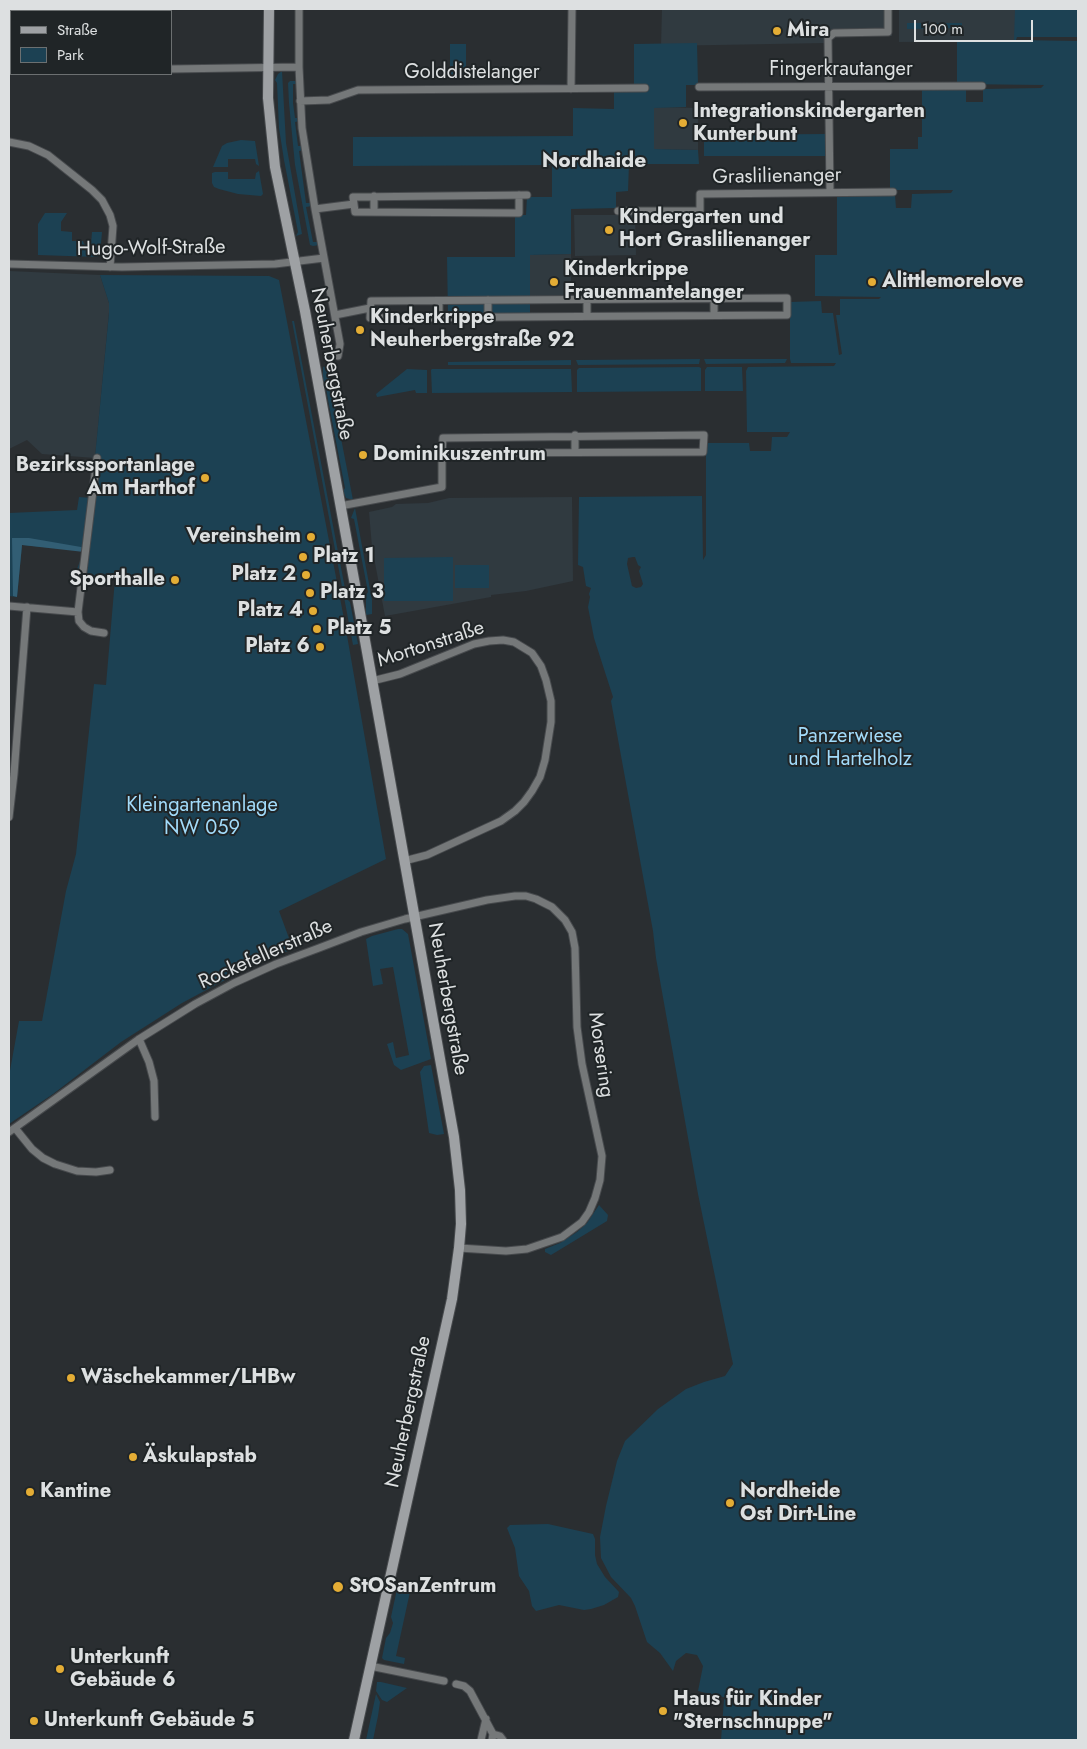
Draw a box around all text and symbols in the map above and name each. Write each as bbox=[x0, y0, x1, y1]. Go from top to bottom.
legend bbox=[10, 10, 172, 75]
scale bar bbox=[917, 10, 1036, 42]
text: 100 m bbox=[922, 18, 963, 40]
text: Straße bbox=[57, 19, 97, 41]
place label: Mira bbox=[787, 19, 829, 43]
marker: Mira bbox=[771, 25, 783, 37]
text: Park bbox=[57, 44, 84, 66]
street label: Fingerkrautanger bbox=[769, 58, 913, 82]
street label: Golddistelanger bbox=[404, 61, 540, 85]
place label: Integrationskindergarten Kunterbunt bbox=[693, 100, 925, 147]
marker: Integrationskindergarten Kunterbunt bbox=[677, 117, 689, 129]
district label: Nordhaide bbox=[542, 149, 646, 175]
street label: Graslilienanger bbox=[712, 164, 842, 190]
place label: Kindergarten und Hort Graslilienanger bbox=[619, 206, 810, 253]
marker: Kindergarten und Hort Graslilienanger bbox=[603, 224, 615, 236]
street label: Hugo-Wolf-Straße bbox=[76, 236, 226, 262]
place label: Kinderkrippe Frauenmantelanger bbox=[564, 258, 744, 305]
place label: Alittlemorelove bbox=[882, 270, 1023, 294]
marker: Kinderkrippe Frauenmantelanger bbox=[548, 276, 560, 288]
marker: Alittlemorelove bbox=[866, 276, 878, 288]
street label: Neuherbergstraße bbox=[304, 286, 358, 442]
place label: Kinderkrippe Neuherbergstraße 92 bbox=[370, 306, 574, 353]
marker: Kinderkrippe Neuherbergstraße 92 bbox=[354, 324, 366, 336]
place label: Dominikuszentrum bbox=[373, 443, 546, 467]
marker: Dominikuszentrum bbox=[357, 449, 369, 461]
place label: Bezirkssportanlage Am Harthof bbox=[16, 454, 195, 501]
marker: Bezirkssportanlage Am Harthof bbox=[199, 472, 211, 484]
place label: Vereinsheim bbox=[186, 525, 301, 549]
marker: Vereinsheim bbox=[305, 531, 317, 543]
place label: Platz 1 bbox=[313, 545, 375, 569]
marker: Platz 1 bbox=[297, 551, 309, 563]
place label: Platz 2 bbox=[231, 563, 296, 587]
place label: Sporthalle bbox=[69, 568, 165, 592]
marker: Platz 2 bbox=[300, 569, 312, 581]
marker: Sporthalle bbox=[169, 574, 181, 586]
place label: Platz 3 bbox=[320, 581, 384, 605]
marker: Platz 3 bbox=[304, 587, 316, 599]
place label: Platz 4 bbox=[238, 599, 303, 623]
marker: Platz 4 bbox=[307, 605, 319, 617]
street label: Mortonstraße bbox=[374, 616, 488, 674]
place label: Platz 5 bbox=[327, 617, 391, 641]
marker: Platz 5 bbox=[311, 623, 323, 635]
place label: Platz 6 bbox=[245, 635, 310, 659]
marker: Platz 6 bbox=[314, 641, 326, 653]
park label: Panzerwiese und Hartelholz bbox=[788, 725, 912, 772]
park label: Kleingartenanlage NW 059 bbox=[126, 794, 278, 841]
street label: Rockefellerstraße bbox=[195, 915, 337, 995]
street label: Neuherbergstraße bbox=[422, 921, 472, 1077]
street label: Morsering bbox=[582, 1011, 618, 1099]
street label: Neuherbergstraße bbox=[381, 1334, 437, 1490]
place label: Wäschekammer/LHBw bbox=[81, 1366, 296, 1390]
marker: Wäschekammer/LHBw bbox=[65, 1372, 77, 1384]
place label: Äskulapstab bbox=[143, 1445, 257, 1469]
marker: Äskulapstab bbox=[127, 1451, 139, 1463]
place label: Kantine bbox=[40, 1480, 111, 1504]
place label: Nordheide Ost Dirt-Line bbox=[740, 1480, 856, 1527]
marker: Kantine bbox=[24, 1486, 36, 1498]
marker: Nordheide Ost Dirt-Line bbox=[724, 1497, 736, 1509]
place label: StOSanZentrum bbox=[349, 1575, 496, 1599]
marker: StOSanZentrum bbox=[331, 1580, 345, 1594]
place label: Unterkunft Gebäude 6 bbox=[70, 1646, 176, 1693]
marker: Unterkunft Gebäude 6 bbox=[54, 1663, 66, 1675]
place label: Haus für Kinder "Sternschnuppe" bbox=[673, 1688, 833, 1735]
marker: Haus für Kinder "Sternschnuppe" bbox=[657, 1705, 669, 1717]
place label: Unterkunft Gebäude 5 bbox=[44, 1709, 254, 1733]
marker: Unterkunft Gebäude 5 bbox=[28, 1715, 40, 1727]

